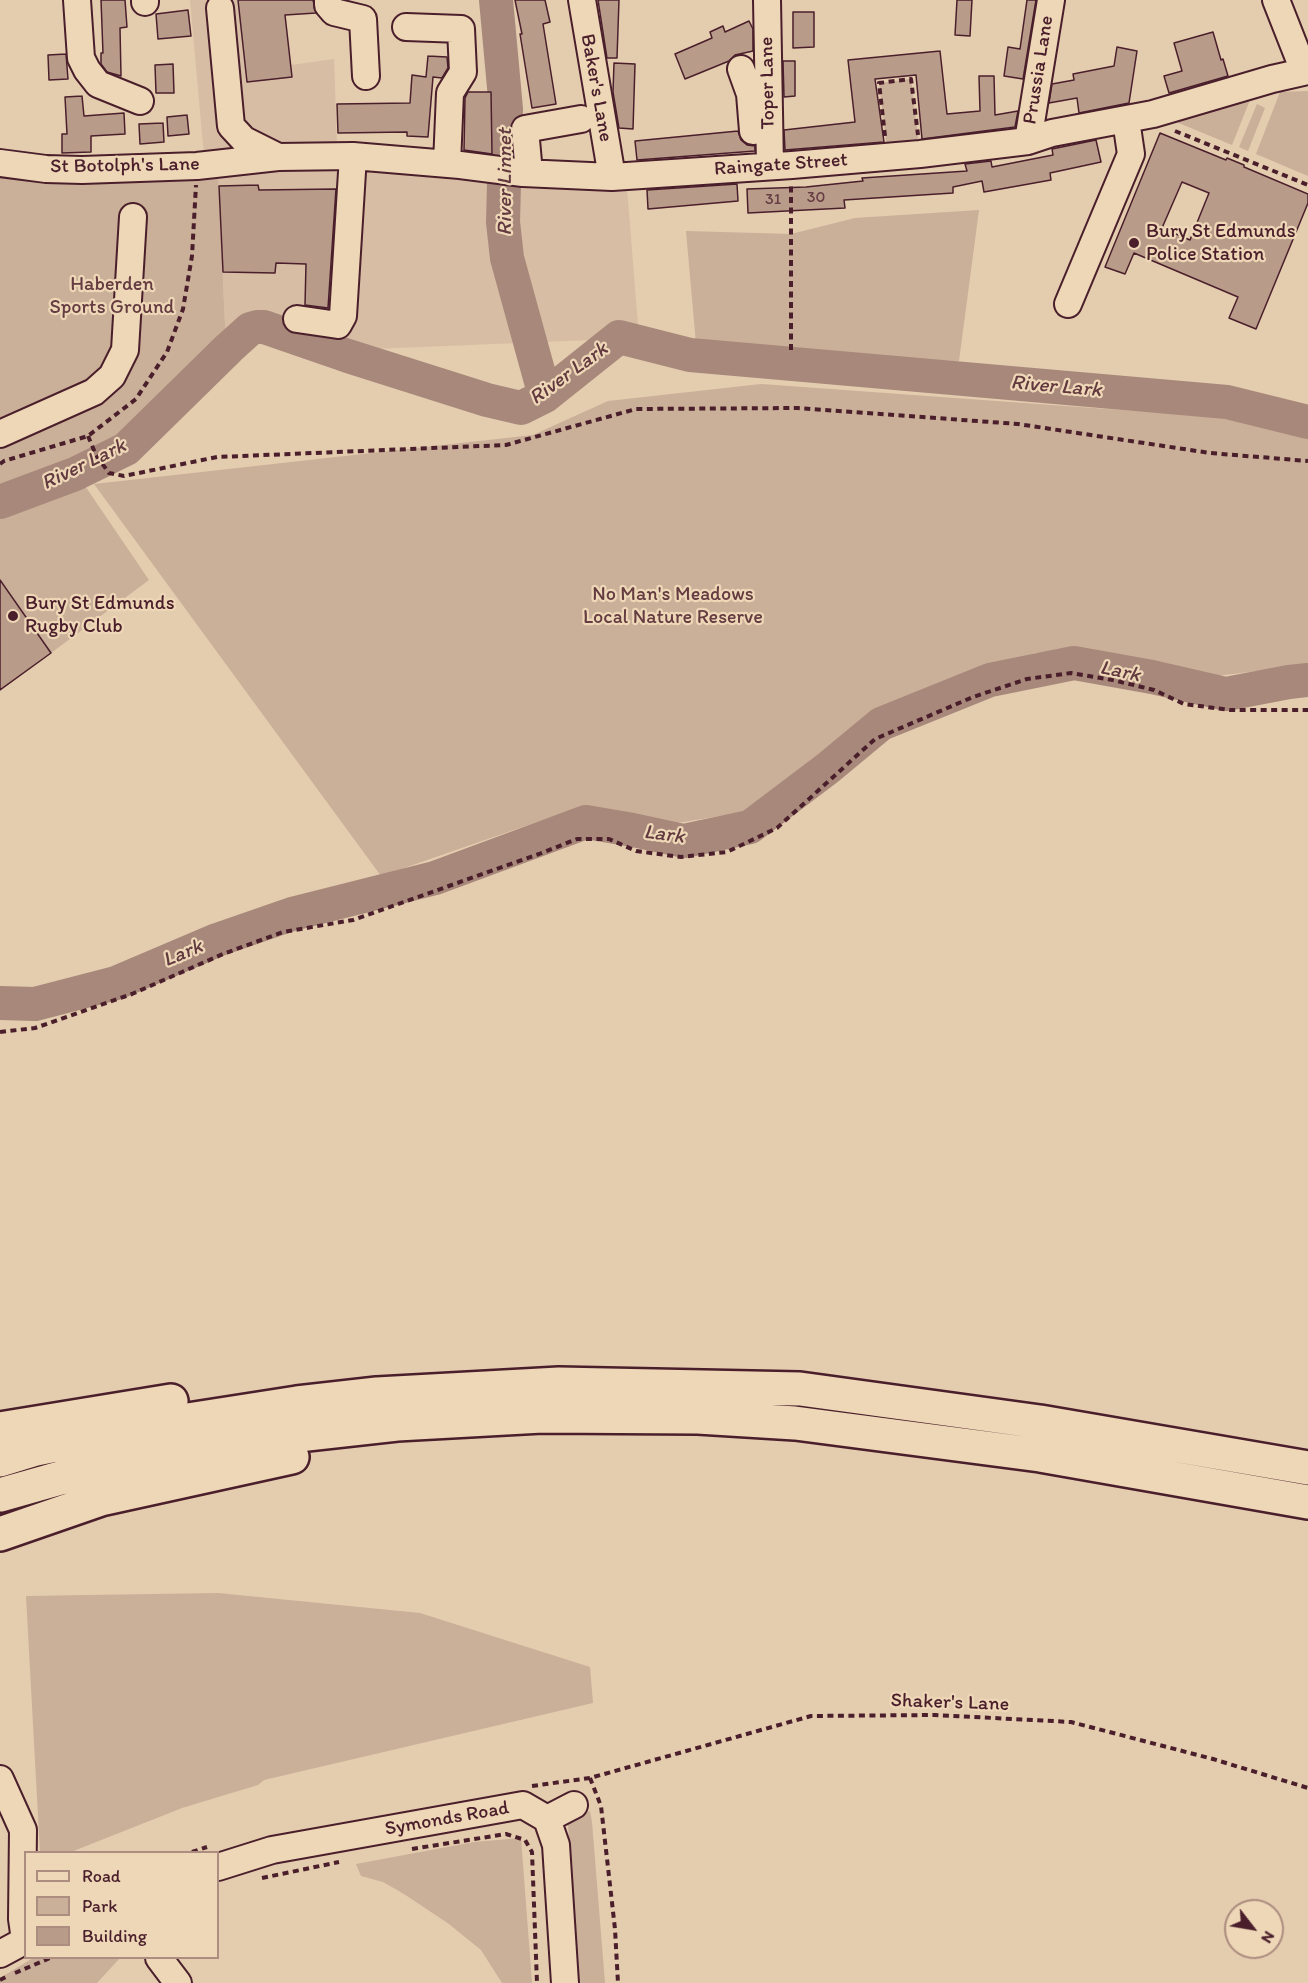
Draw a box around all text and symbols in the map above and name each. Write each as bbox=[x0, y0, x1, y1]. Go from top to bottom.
street label: Prussia Lane bbox=[1019, 14, 1059, 126]
street label: Baker's Lane bbox=[575, 32, 617, 144]
street label: Toper Lane bbox=[755, 36, 781, 130]
water label: River Linnet bbox=[493, 128, 519, 236]
street label: Raingate Street bbox=[713, 148, 849, 182]
street label: St Botolph's Lane bbox=[50, 153, 200, 179]
house number: 30 bbox=[807, 188, 825, 208]
house number: 31 bbox=[765, 190, 781, 210]
place label: Bury St Edmunds Police Station bbox=[1146, 220, 1296, 267]
marker: Bury St Edmunds Police Station bbox=[1127, 236, 1141, 250]
park label: Haberden Sports Ground bbox=[50, 273, 174, 320]
water label: River Lark bbox=[525, 337, 613, 411]
water label: River Lark bbox=[1010, 370, 1102, 404]
water label: River Lark bbox=[38, 434, 130, 496]
park label: No Man's Meadows Local Nature Reserve bbox=[583, 583, 763, 630]
place label: Bury St Edmunds Rugby Club bbox=[25, 592, 175, 639]
marker: Bury St Edmunds Rugby Club bbox=[6, 609, 20, 623]
water label: Lark bbox=[1098, 655, 1142, 689]
water label: Lark bbox=[642, 820, 686, 850]
water label: Lark bbox=[159, 934, 207, 974]
street label: Shaker's Lane bbox=[890, 1689, 1010, 1717]
street label: Symonds Road bbox=[383, 1796, 511, 1842]
legend bbox=[24, 1851, 219, 1959]
text: Road bbox=[82, 1865, 121, 1887]
text: Park bbox=[82, 1895, 117, 1917]
north arrow bbox=[1224, 1899, 1284, 1959]
text: Building bbox=[82, 1925, 147, 1947]
text: N bbox=[1257, 1928, 1279, 1947]

